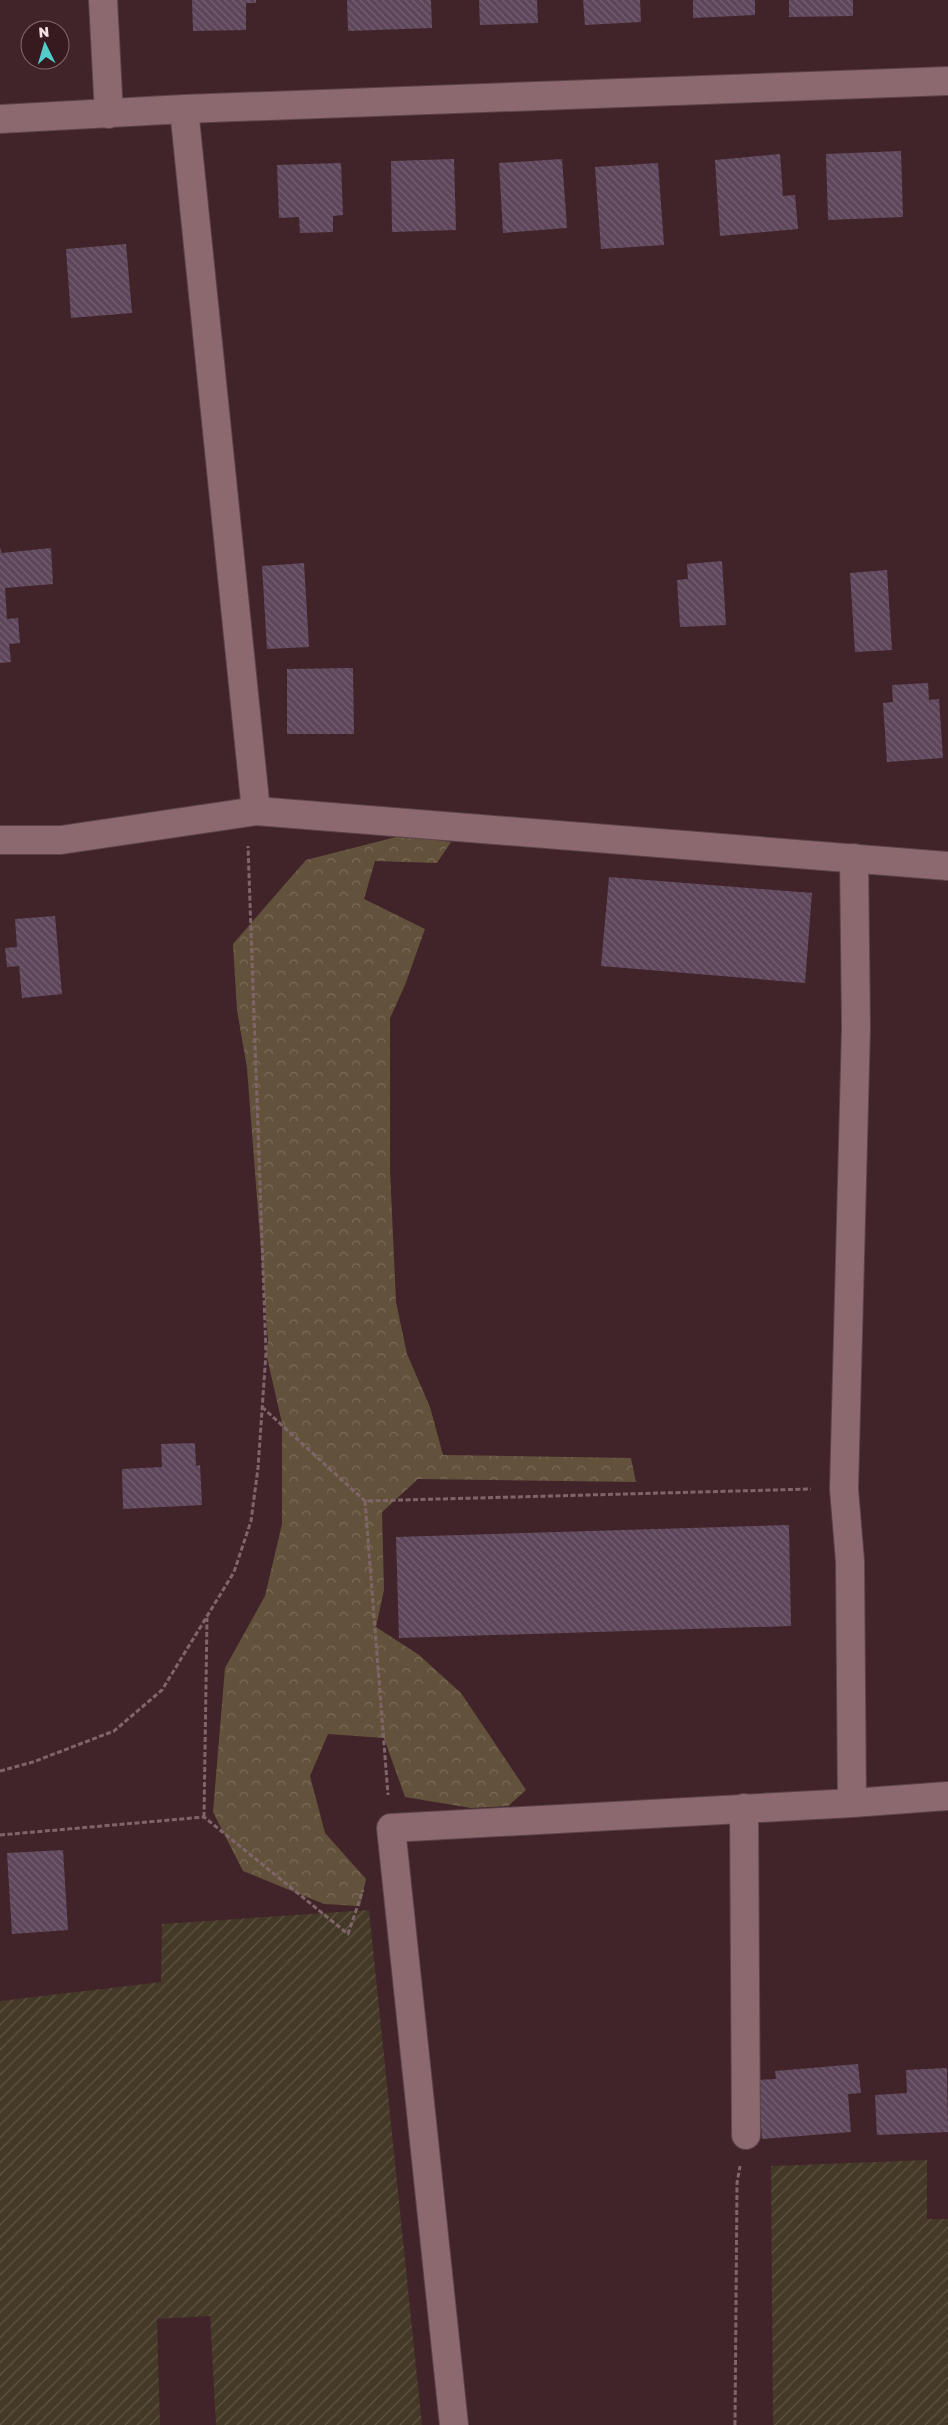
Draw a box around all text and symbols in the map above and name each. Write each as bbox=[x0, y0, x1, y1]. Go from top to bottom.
north arrow bbox=[20, 20, 70, 70]
text: N bbox=[38, 23, 50, 40]

